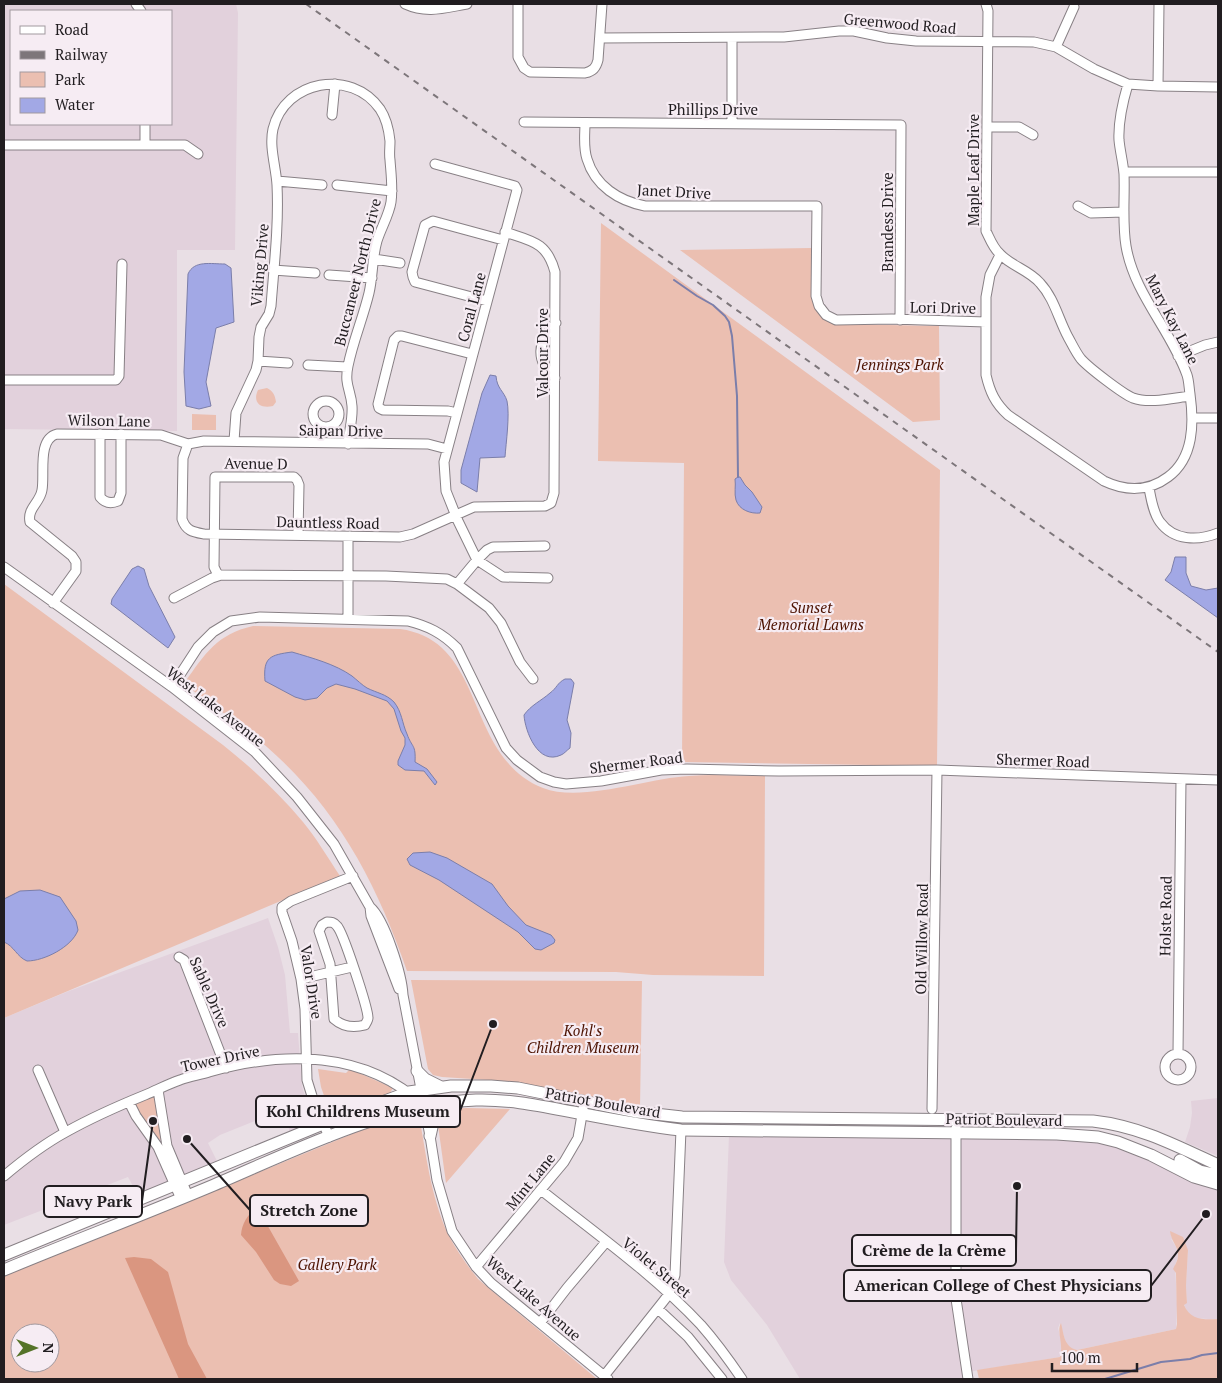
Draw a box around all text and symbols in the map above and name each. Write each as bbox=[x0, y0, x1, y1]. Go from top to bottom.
street label: Greenwood Road bbox=[843, 8, 957, 38]
legend bbox=[10, 10, 172, 125]
text: Road bbox=[55, 19, 88, 39]
text: Railway bbox=[55, 44, 108, 64]
text: Park bbox=[55, 69, 85, 89]
text: Water bbox=[55, 94, 95, 114]
street label: Phillips Drive bbox=[668, 99, 758, 119]
street label: Maple Leaf Drive bbox=[963, 114, 983, 226]
street label: Brandess Drive bbox=[877, 172, 897, 272]
street label: Janet Drive bbox=[636, 179, 712, 203]
street label: Buccaneer North Drive bbox=[329, 196, 385, 348]
street label: Viking Drive bbox=[245, 223, 273, 307]
street label: Coral Lane bbox=[452, 270, 490, 344]
street label: Mary Kay Lane bbox=[1142, 271, 1204, 367]
street label: Lori Drive bbox=[910, 296, 976, 318]
street label: Valcour Drive bbox=[532, 308, 552, 398]
park label: Jennings Park bbox=[855, 354, 945, 374]
street label: Wilson Lane bbox=[68, 409, 150, 431]
street label: Saipan Drive bbox=[299, 419, 383, 441]
street label: Avenue D bbox=[224, 452, 288, 474]
street label: Dauntless Road bbox=[276, 511, 380, 533]
park label: Sunset Memorial Lawns bbox=[757, 597, 864, 634]
street label: West Lake Avenue bbox=[163, 661, 269, 751]
street label: Shermer Road bbox=[588, 746, 684, 778]
street label: Shermer Road bbox=[996, 748, 1090, 772]
street label: Holste Road bbox=[1154, 876, 1176, 956]
street label: Old Willow Road bbox=[910, 883, 932, 995]
street label: Valor Drive bbox=[296, 944, 328, 1020]
street label: Sable Drive bbox=[186, 954, 234, 1030]
park label: Kohl's Children Museum bbox=[527, 1020, 639, 1057]
street label: Tower Drive bbox=[179, 1040, 261, 1076]
street label: Patriot Boulevard bbox=[544, 1082, 662, 1122]
callout: Kohl Childrens Museum bbox=[256, 1096, 460, 1127]
text: Kohl Childrens Museum bbox=[266, 1100, 450, 1122]
street label: Patriot Boulevard bbox=[945, 1108, 1063, 1130]
street label: Mint Lane bbox=[501, 1148, 559, 1214]
callout: Navy Park bbox=[44, 1186, 142, 1217]
text: Navy Park bbox=[54, 1190, 133, 1212]
callout: Stretch Zone bbox=[250, 1195, 368, 1226]
text: Stretch Zone bbox=[260, 1199, 358, 1221]
street label: Violet Street bbox=[618, 1232, 696, 1302]
callout: Crème de la Crème bbox=[852, 1235, 1016, 1266]
text: Crème de la Crème bbox=[862, 1239, 1006, 1261]
street label: West Lake Avenue bbox=[482, 1251, 586, 1345]
park label: Gallery Park bbox=[297, 1254, 377, 1274]
callout: American College of Chest Physicians bbox=[844, 1270, 1151, 1301]
text: American College of Chest Physicians bbox=[854, 1274, 1142, 1296]
north arrow bbox=[10, 1323, 60, 1373]
scale bar bbox=[1052, 1340, 1137, 1372]
text: N bbox=[39, 1343, 58, 1354]
text: 100 m bbox=[1060, 1347, 1101, 1367]

